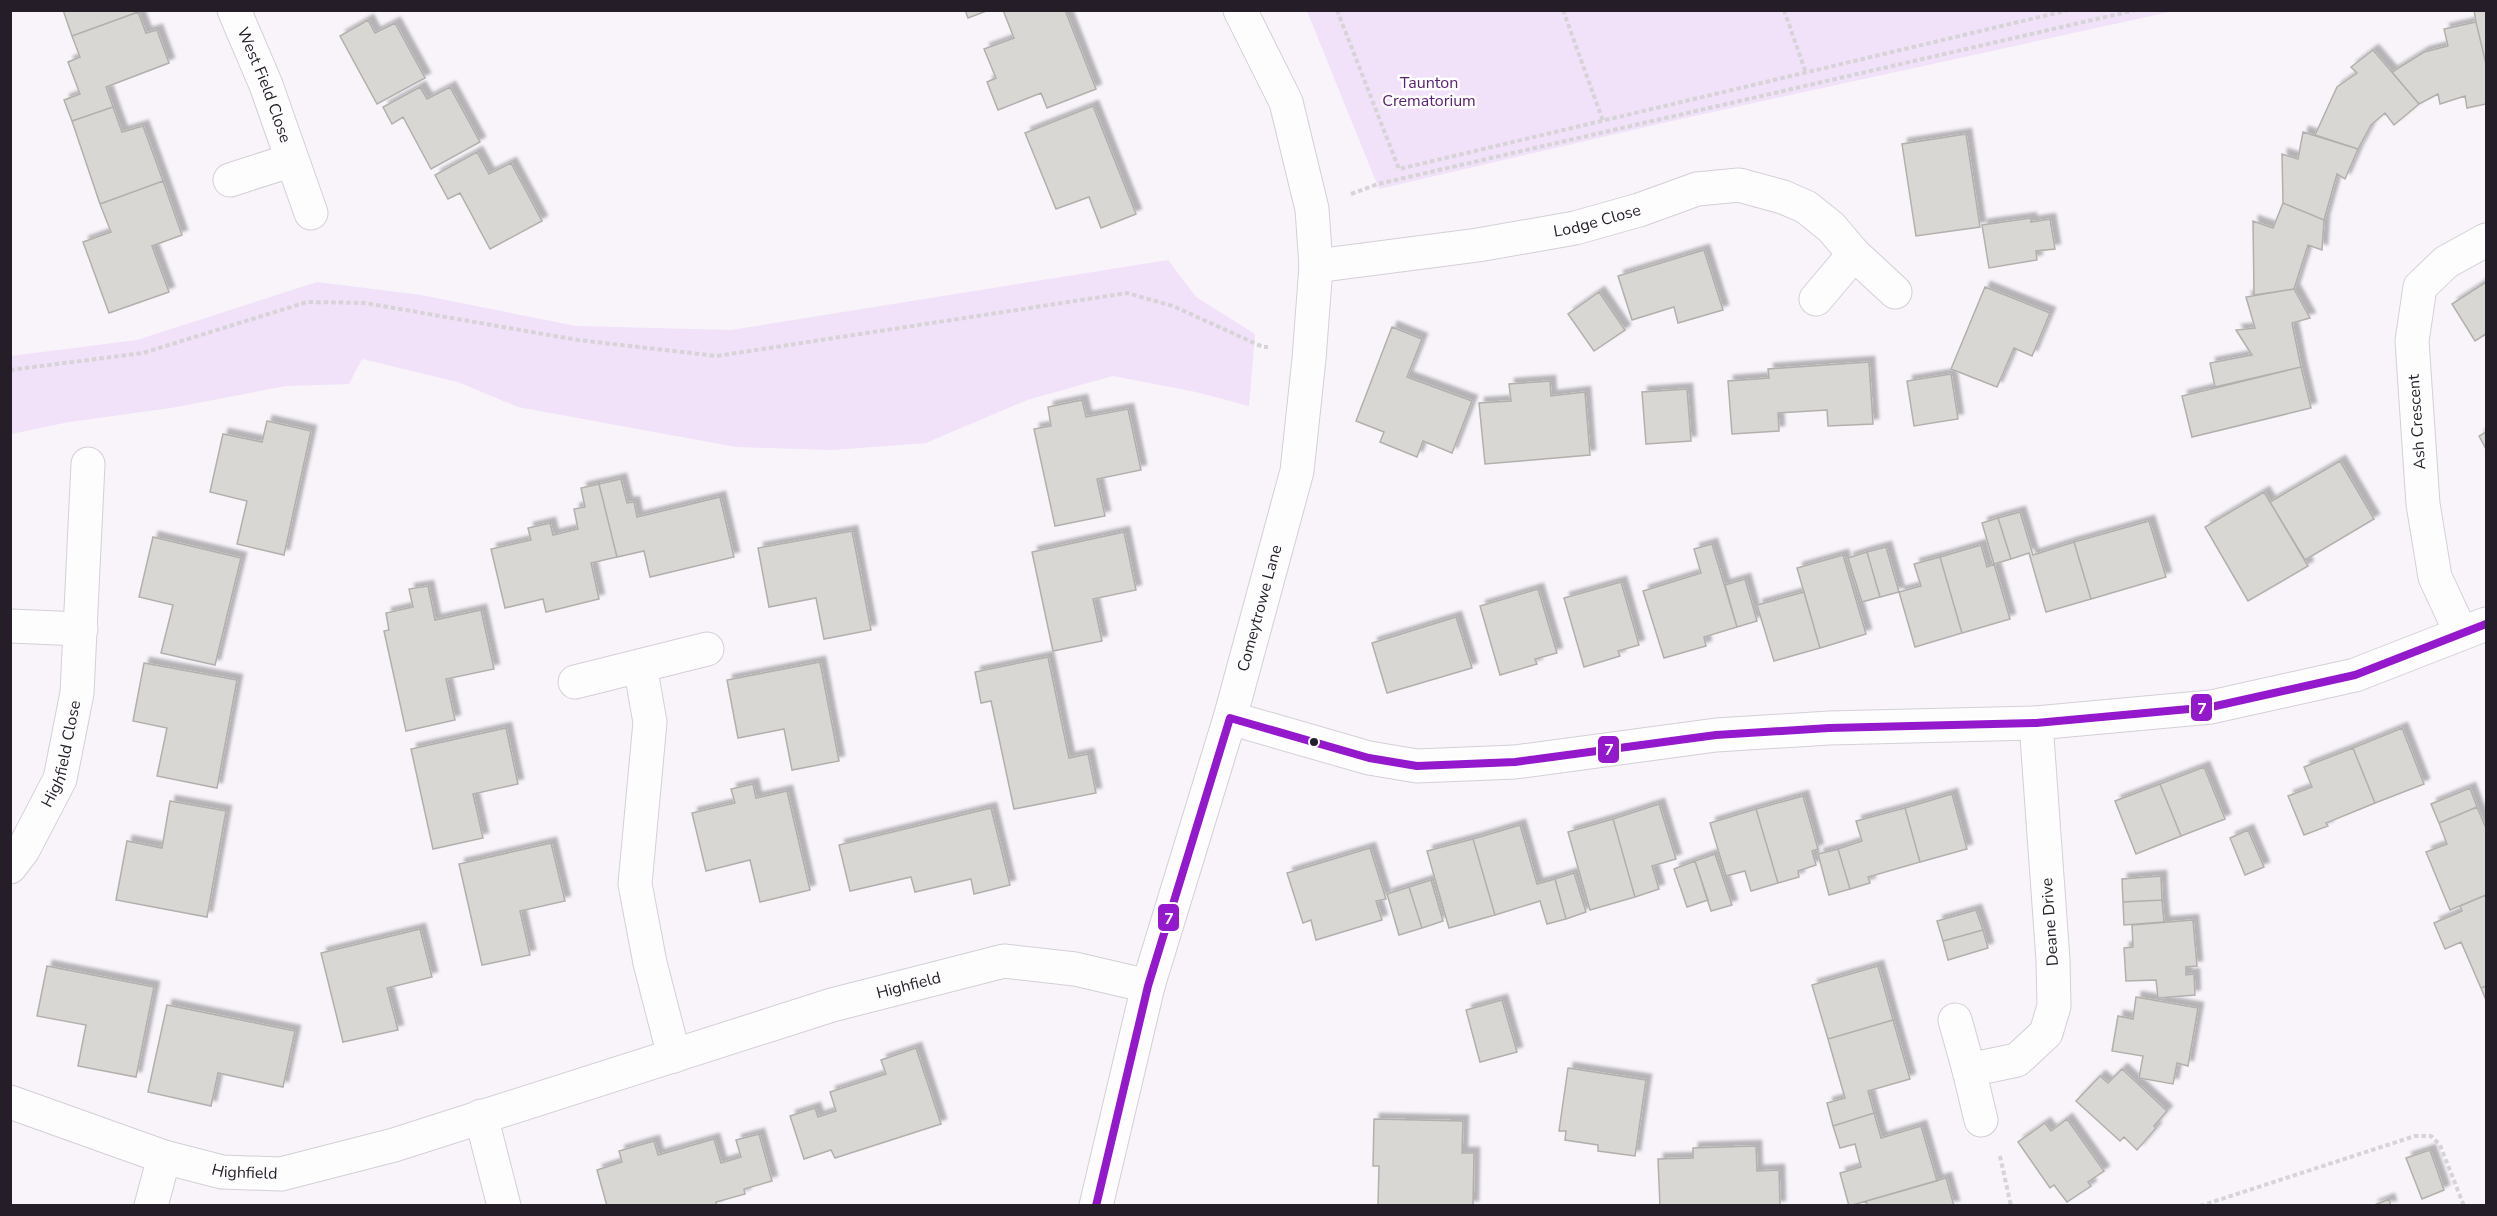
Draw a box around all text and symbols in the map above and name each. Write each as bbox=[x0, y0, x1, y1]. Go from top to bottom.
street label: West Field Close bbox=[232, 24, 296, 146]
park label: Taunton Crematorium bbox=[1382, 72, 1476, 112]
street label: Lodge Close bbox=[1552, 199, 1643, 243]
street label: Ash Crescent bbox=[2403, 373, 2431, 470]
street label: Comeytrowe Lane bbox=[1232, 542, 1287, 674]
line badge: 7 bbox=[2190, 693, 2213, 722]
text: 7 bbox=[2197, 698, 2207, 720]
street label: Highfield Close bbox=[36, 699, 86, 811]
line badge: 7 bbox=[1597, 735, 1620, 764]
unlabelled marker bbox=[1308, 736, 1320, 748]
text: 7 bbox=[1604, 739, 1614, 761]
street label: Deane Drive bbox=[2036, 877, 2064, 967]
line badge: 7 bbox=[1157, 903, 1180, 932]
text: 7 bbox=[1164, 908, 1174, 930]
street label: Highfield bbox=[874, 967, 943, 1004]
street label: Highfield bbox=[209, 1159, 278, 1185]

